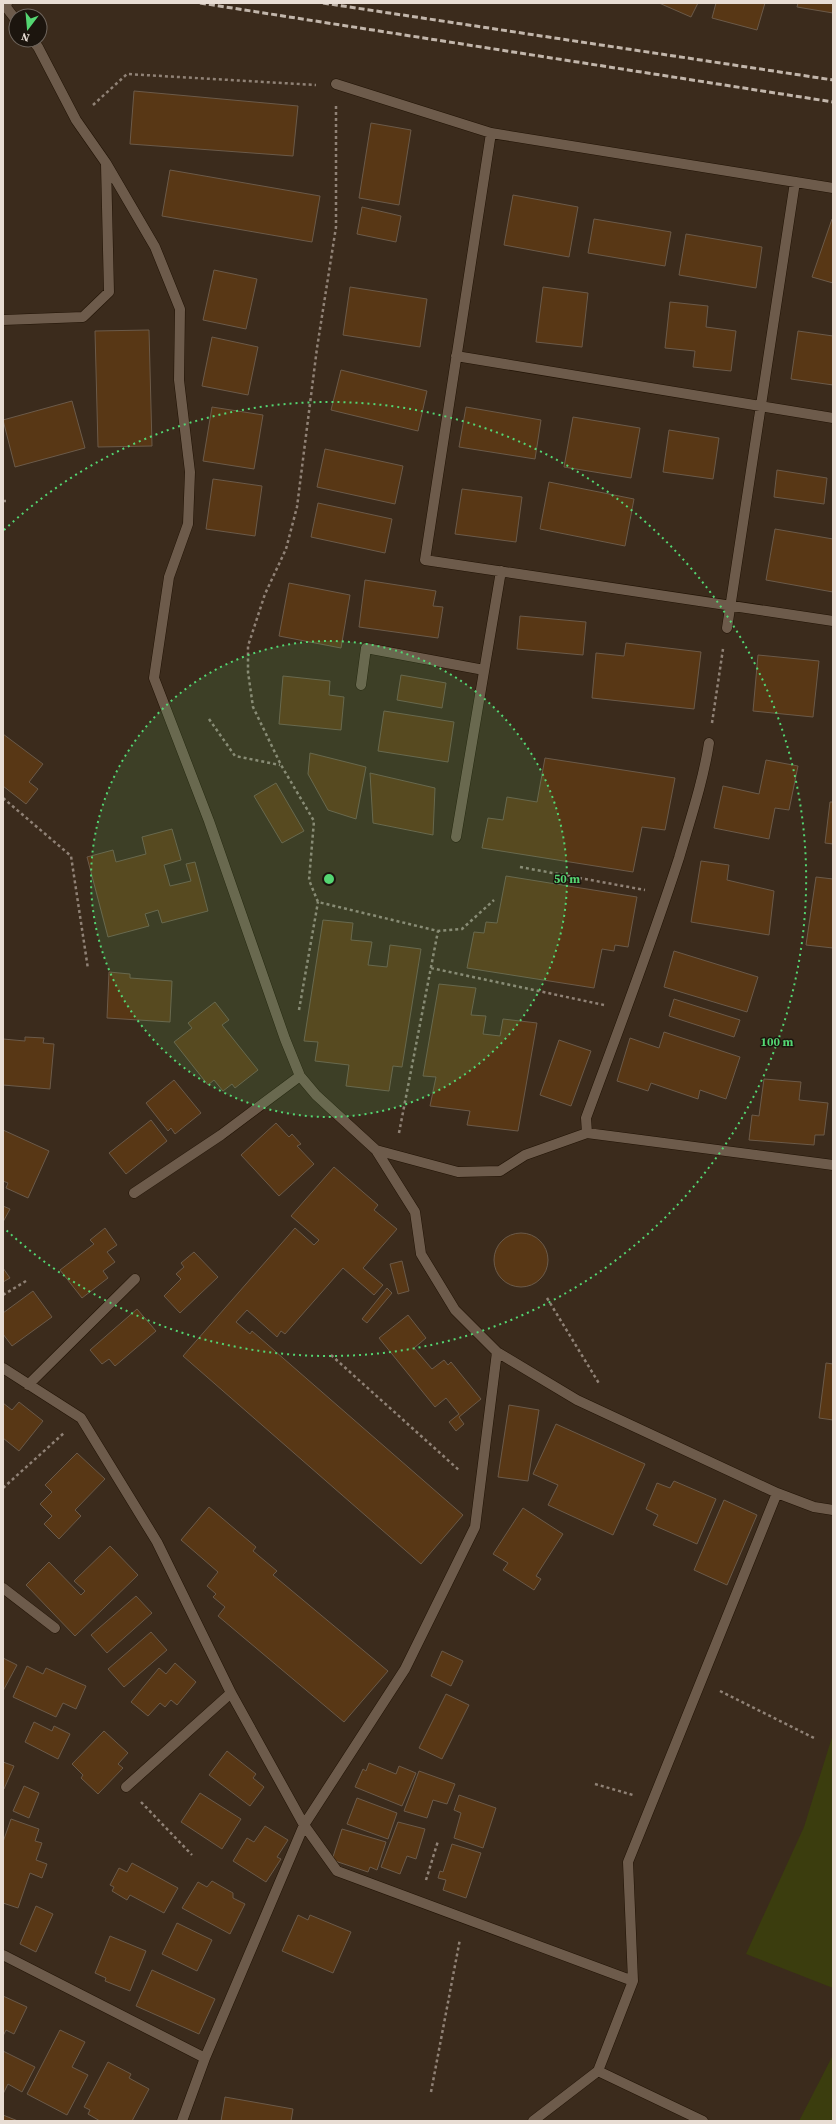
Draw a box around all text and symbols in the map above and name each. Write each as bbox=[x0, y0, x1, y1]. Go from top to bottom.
north arrow bbox=[8, 8, 48, 48]
text: N bbox=[19, 29, 31, 45]
text: 50 m bbox=[554, 871, 580, 887]
centre of rings bbox=[322, 872, 336, 886]
text: 100 m bbox=[761, 1034, 794, 1050]

